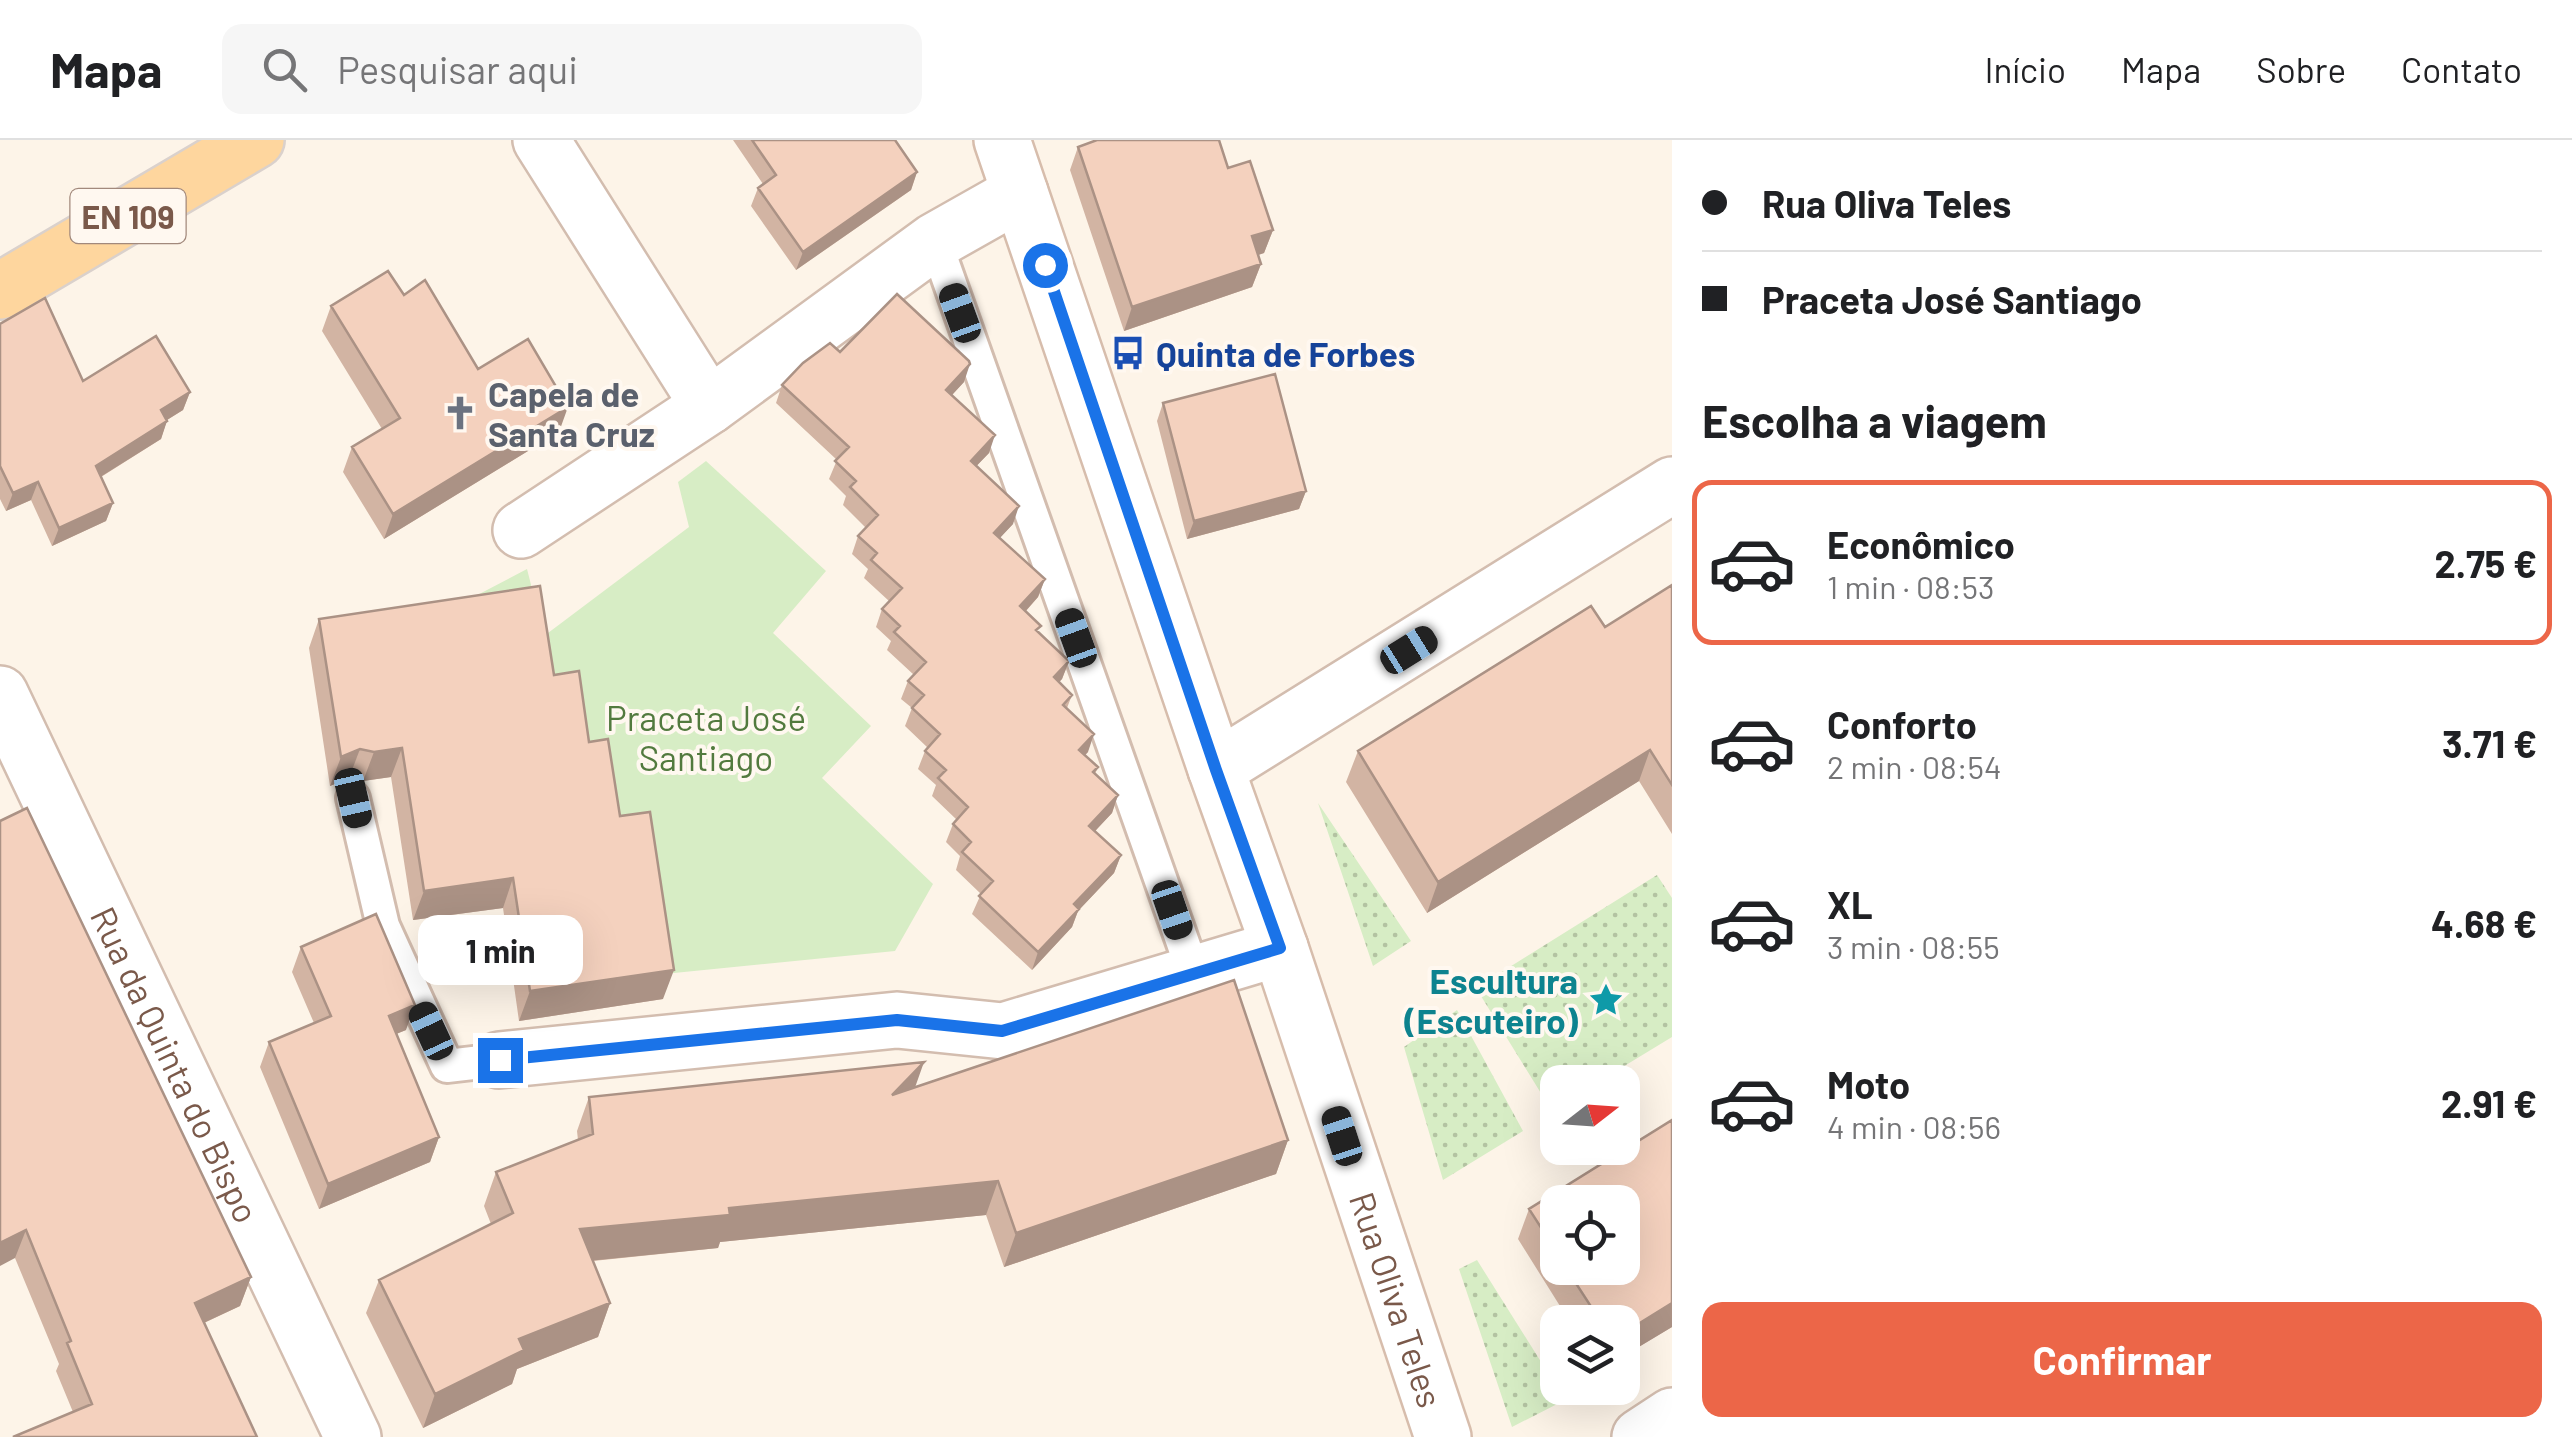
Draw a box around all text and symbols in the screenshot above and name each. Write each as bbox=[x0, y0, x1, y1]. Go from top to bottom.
search box bbox=[222, 24, 922, 114]
text: Mapa bbox=[50, 40, 162, 98]
icon: search bbox=[257, 42, 312, 97]
text: Pesquisar aqui bbox=[337, 46, 578, 92]
text: Início bbox=[1985, 48, 2066, 90]
text: Mapa bbox=[2121, 48, 2201, 90]
text: Sobre bbox=[2256, 48, 2346, 90]
text: Contato bbox=[2401, 48, 2522, 90]
text: Rua Oliva Teles bbox=[1762, 180, 2011, 226]
road number: EN 109 bbox=[70, 189, 186, 243]
route start bbox=[1023, 243, 1068, 288]
text: Praceta José Santiago bbox=[1762, 276, 2142, 322]
car bbox=[936, 280, 984, 346]
place label: Quinta de Forbes bbox=[1156, 332, 1415, 374]
bus stop icon: Quinta de Forbes bbox=[1109, 334, 1147, 372]
place label: Capela de Santa Cruz bbox=[488, 372, 655, 454]
text: Escolha a viagem bbox=[1702, 393, 2047, 447]
church icon: Capela de Santa Cruz bbox=[441, 394, 479, 432]
icon: car bbox=[1707, 518, 1797, 608]
text: Econômico bbox=[1827, 521, 2015, 567]
text: 2.75 € bbox=[2434, 540, 2537, 586]
text: 1 min · 08:53 bbox=[1827, 567, 1995, 605]
car bbox=[1052, 605, 1100, 671]
car bbox=[1376, 621, 1442, 679]
park label: Praceta José Santiago bbox=[606, 696, 806, 778]
icon: car bbox=[1707, 698, 1797, 788]
text: Conforto bbox=[1827, 701, 1977, 747]
text: 3.71 € bbox=[2442, 720, 2537, 766]
text: 2 min · 08:54 bbox=[1827, 747, 2002, 785]
car bbox=[332, 765, 374, 831]
car bbox=[1148, 877, 1196, 943]
icon: car bbox=[1707, 878, 1797, 968]
text: XL bbox=[1827, 881, 1873, 927]
street label: Rua da Quinta do Bispo bbox=[83, 900, 269, 1229]
text: 4.68 € bbox=[2431, 900, 2537, 946]
callout: 1 min bbox=[418, 915, 582, 985]
text: 3 min · 08:55 bbox=[1827, 927, 2000, 965]
text: 1 min bbox=[465, 931, 536, 969]
place label: Escultura (Escuteiro) bbox=[1403, 959, 1579, 1041]
place icon: Escultura (Escuteiro) bbox=[1587, 981, 1625, 1019]
car bbox=[405, 997, 457, 1065]
route end bbox=[478, 1038, 523, 1083]
icon: car bbox=[1707, 1058, 1797, 1148]
text: Moto bbox=[1827, 1061, 1910, 1107]
north arrow bbox=[1540, 1065, 1640, 1165]
map controls bbox=[1540, 1065, 1640, 1405]
text: 2.91 € bbox=[2441, 1080, 2537, 1126]
car bbox=[1318, 1103, 1366, 1169]
text: 4 min · 08:56 bbox=[1827, 1107, 2001, 1145]
button: locate bbox=[1540, 1185, 1640, 1285]
street label: Rua Oliva Teles bbox=[1342, 1186, 1453, 1413]
button: Confirmar bbox=[1702, 1302, 2542, 1417]
button: layers bbox=[1540, 1305, 1640, 1405]

